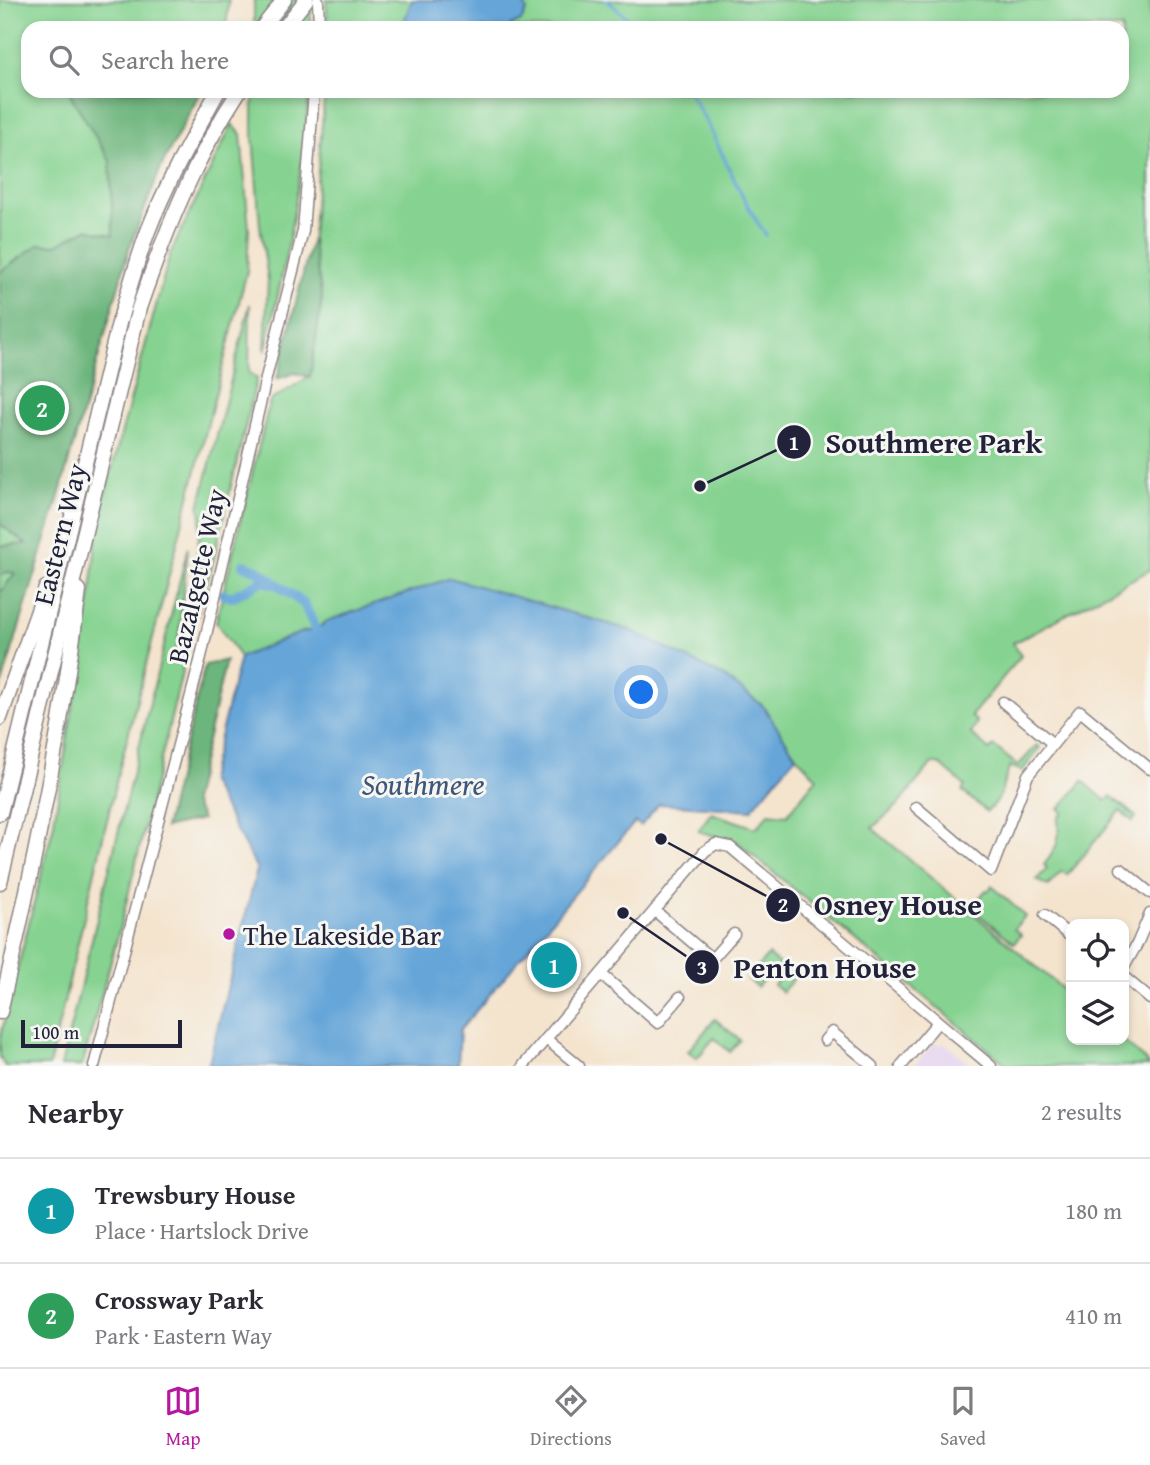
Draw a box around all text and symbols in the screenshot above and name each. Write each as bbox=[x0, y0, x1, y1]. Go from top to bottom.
search box bbox=[21, 21, 1129, 98]
text: Search here bbox=[101, 40, 229, 79]
icon: search bbox=[45, 41, 83, 79]
pin: 2 bbox=[19, 382, 65, 434]
callout: Southmere Park bbox=[776, 417, 1056, 468]
text: Southmere Park bbox=[826, 420, 1043, 464]
text: 1 bbox=[789, 427, 799, 458]
street label: Eastern Way bbox=[22, 459, 96, 609]
street label: Bazalgette Way bbox=[156, 484, 236, 668]
your location bbox=[624, 675, 658, 709]
water label: Southmere bbox=[361, 762, 485, 806]
callout: Osney House bbox=[765, 879, 996, 930]
text: Osney House bbox=[814, 882, 982, 926]
text: 2 bbox=[778, 889, 788, 920]
place label: The Lakeside Bar bbox=[243, 914, 442, 955]
map controls bbox=[1066, 919, 1129, 1045]
button: locate bbox=[1066, 919, 1129, 982]
marker: The Lakeside Bar bbox=[221, 926, 237, 942]
pin: 1 bbox=[531, 939, 577, 991]
callout: Penton House bbox=[684, 942, 930, 993]
text: Penton House bbox=[733, 945, 917, 989]
text: 3 bbox=[697, 952, 707, 983]
button: layers bbox=[1066, 982, 1129, 1045]
scale bar bbox=[21, 1017, 182, 1049]
text: 100 m bbox=[32, 1018, 79, 1046]
text: Nearby bbox=[28, 1090, 124, 1134]
text: 2 results bbox=[1041, 1095, 1122, 1128]
text: Trewsbury House bbox=[95, 1175, 295, 1214]
text: 1 bbox=[45, 1194, 57, 1227]
text: 180 m bbox=[1065, 1194, 1122, 1227]
text: Place · Hartslock Drive bbox=[95, 1214, 309, 1247]
text: Crossway Park bbox=[95, 1280, 263, 1319]
text: 2 bbox=[45, 1299, 57, 1332]
text: 410 m bbox=[1065, 1299, 1122, 1332]
text: Park · Eastern Way bbox=[95, 1319, 272, 1352]
tab: Map bbox=[164, 1382, 202, 1452]
tab: Directions bbox=[530, 1382, 612, 1452]
tab: Saved bbox=[940, 1382, 986, 1452]

